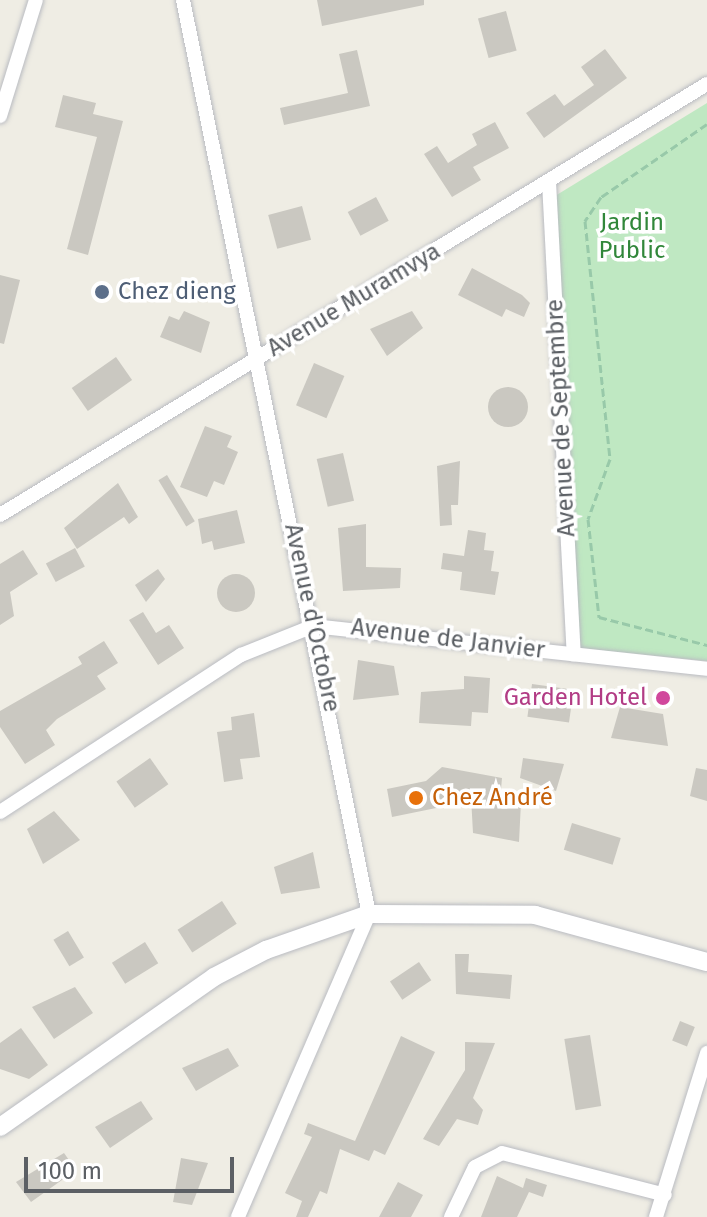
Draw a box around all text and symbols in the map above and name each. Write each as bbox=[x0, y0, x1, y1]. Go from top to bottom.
park label: Jardin Public bbox=[599, 209, 665, 265]
street label: Avenue Muramvya bbox=[262, 237, 446, 363]
place label: Chez dieng bbox=[118, 278, 236, 306]
marker: Chez dieng bbox=[93, 283, 111, 301]
street label: Avenue de Septembre bbox=[540, 298, 582, 538]
street label: Avenue d'Octobre bbox=[278, 521, 346, 715]
street label: Avenue de Janvier bbox=[349, 613, 547, 665]
place label: Garden Hotel bbox=[504, 684, 647, 712]
marker: Garden Hotel bbox=[654, 689, 672, 707]
place label: Chez André bbox=[432, 784, 553, 812]
marker: Chez André bbox=[407, 789, 425, 807]
scale bar bbox=[28, 1141, 238, 1191]
text: 100 m bbox=[38, 1157, 102, 1185]

